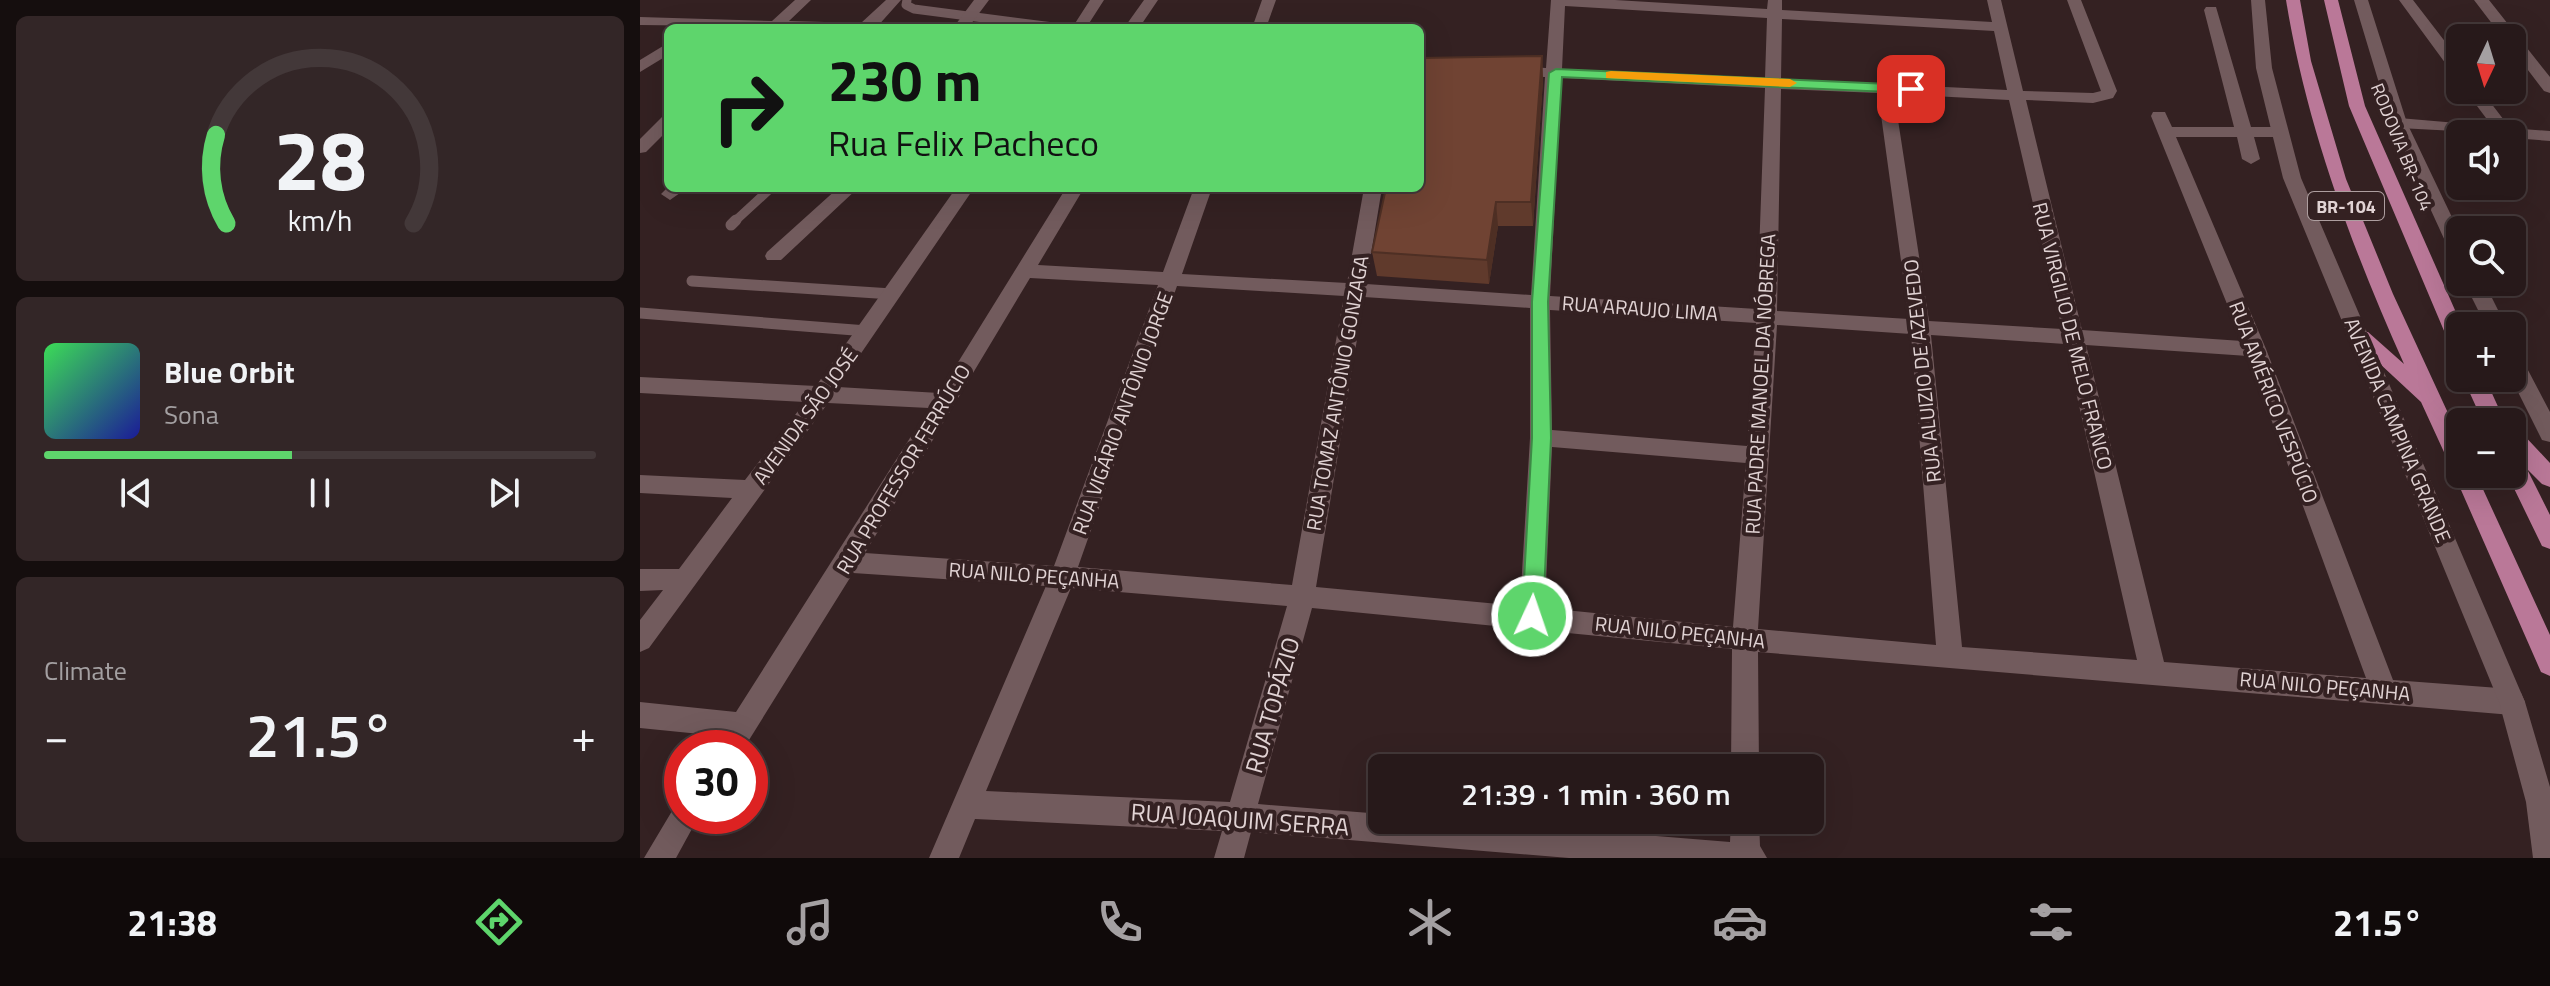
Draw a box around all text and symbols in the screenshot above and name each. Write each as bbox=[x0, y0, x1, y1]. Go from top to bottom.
north arrow bbox=[2446, 24, 2526, 104]
map controls bbox=[2446, 24, 2526, 488]
text: 230 m bbox=[828, 38, 981, 123]
pin bbox=[1877, 55, 1945, 123]
icon: right bbox=[696, 56, 800, 160]
icon: arrive bbox=[1889, 67, 1933, 111]
street label: RODOVIA BR-104 bbox=[2364, 79, 2440, 215]
text: 28 bbox=[273, 96, 367, 222]
text: Rua Felix Pacheco bbox=[828, 115, 1099, 170]
button: sound bbox=[2446, 120, 2526, 200]
road number: BR-104 bbox=[2308, 192, 2384, 220]
street label: RUA VIRGILIO DE MELO FRANCO bbox=[2025, 199, 2121, 473]
text: km/h bbox=[288, 200, 352, 243]
button: search bbox=[2446, 216, 2526, 296]
street label: RUA PADRE MANOEL DA NÓBREGA bbox=[1737, 233, 1783, 535]
street label: RUA TOMAZ ANTÔNIO GONZAGA bbox=[1298, 253, 1377, 533]
street label: RUA ALUIZIO DE AZEVEDO bbox=[1895, 258, 1949, 484]
street label: RUA VIGÁRIO ANTÔNIO JORGE bbox=[1064, 287, 1180, 539]
street label: RUA ARAUJO LIMA bbox=[1561, 287, 1719, 329]
street label: RUA AMÉRICO VESPÚCIO bbox=[2221, 297, 2327, 507]
button: + bbox=[2446, 312, 2526, 392]
street label: AVENIDA CAMPINA GRANDE bbox=[2337, 313, 2459, 547]
street label: AVENIDA SÃO JOSÉ bbox=[745, 341, 865, 491]
text: Blue Orbit bbox=[164, 349, 295, 395]
street label: RUA PROFESSOR FERRÚCIO bbox=[828, 358, 978, 580]
text: Sona bbox=[164, 395, 219, 434]
button: − bbox=[2446, 408, 2526, 488]
icon: previous bbox=[114, 471, 158, 515]
icon: pause bbox=[298, 471, 342, 515]
icon: next bbox=[482, 471, 526, 515]
street label: RUA NILO PEÇANHA bbox=[948, 554, 1120, 596]
position arrow bbox=[1490, 574, 1574, 658]
street label: RUA NILO PEÇANHA bbox=[1593, 608, 1767, 656]
street label: RUA TOPÁZIO bbox=[1235, 633, 1309, 777]
text: Climate bbox=[44, 651, 127, 690]
street label: RUA NILO PEÇANHA bbox=[2238, 663, 2412, 709]
text: 21.5° bbox=[246, 689, 394, 780]
text: − bbox=[44, 702, 69, 769]
text: + bbox=[571, 702, 596, 769]
speed limit sign: 30 bbox=[664, 730, 768, 834]
text: 21:39 · 1 min · 360 m bbox=[1461, 771, 1731, 817]
street label: RUA JOAQUIM SERRA bbox=[1130, 793, 1350, 845]
icon: directions bbox=[471, 894, 527, 950]
icon: music bbox=[782, 894, 838, 950]
icon: phone bbox=[1092, 894, 1148, 950]
icon: climate bbox=[1402, 894, 1458, 950]
icon: car bbox=[1712, 894, 1768, 950]
icon: filters bbox=[2023, 894, 2079, 950]
text: 21:38 bbox=[127, 895, 217, 950]
text: 21.5° bbox=[2333, 895, 2423, 950]

